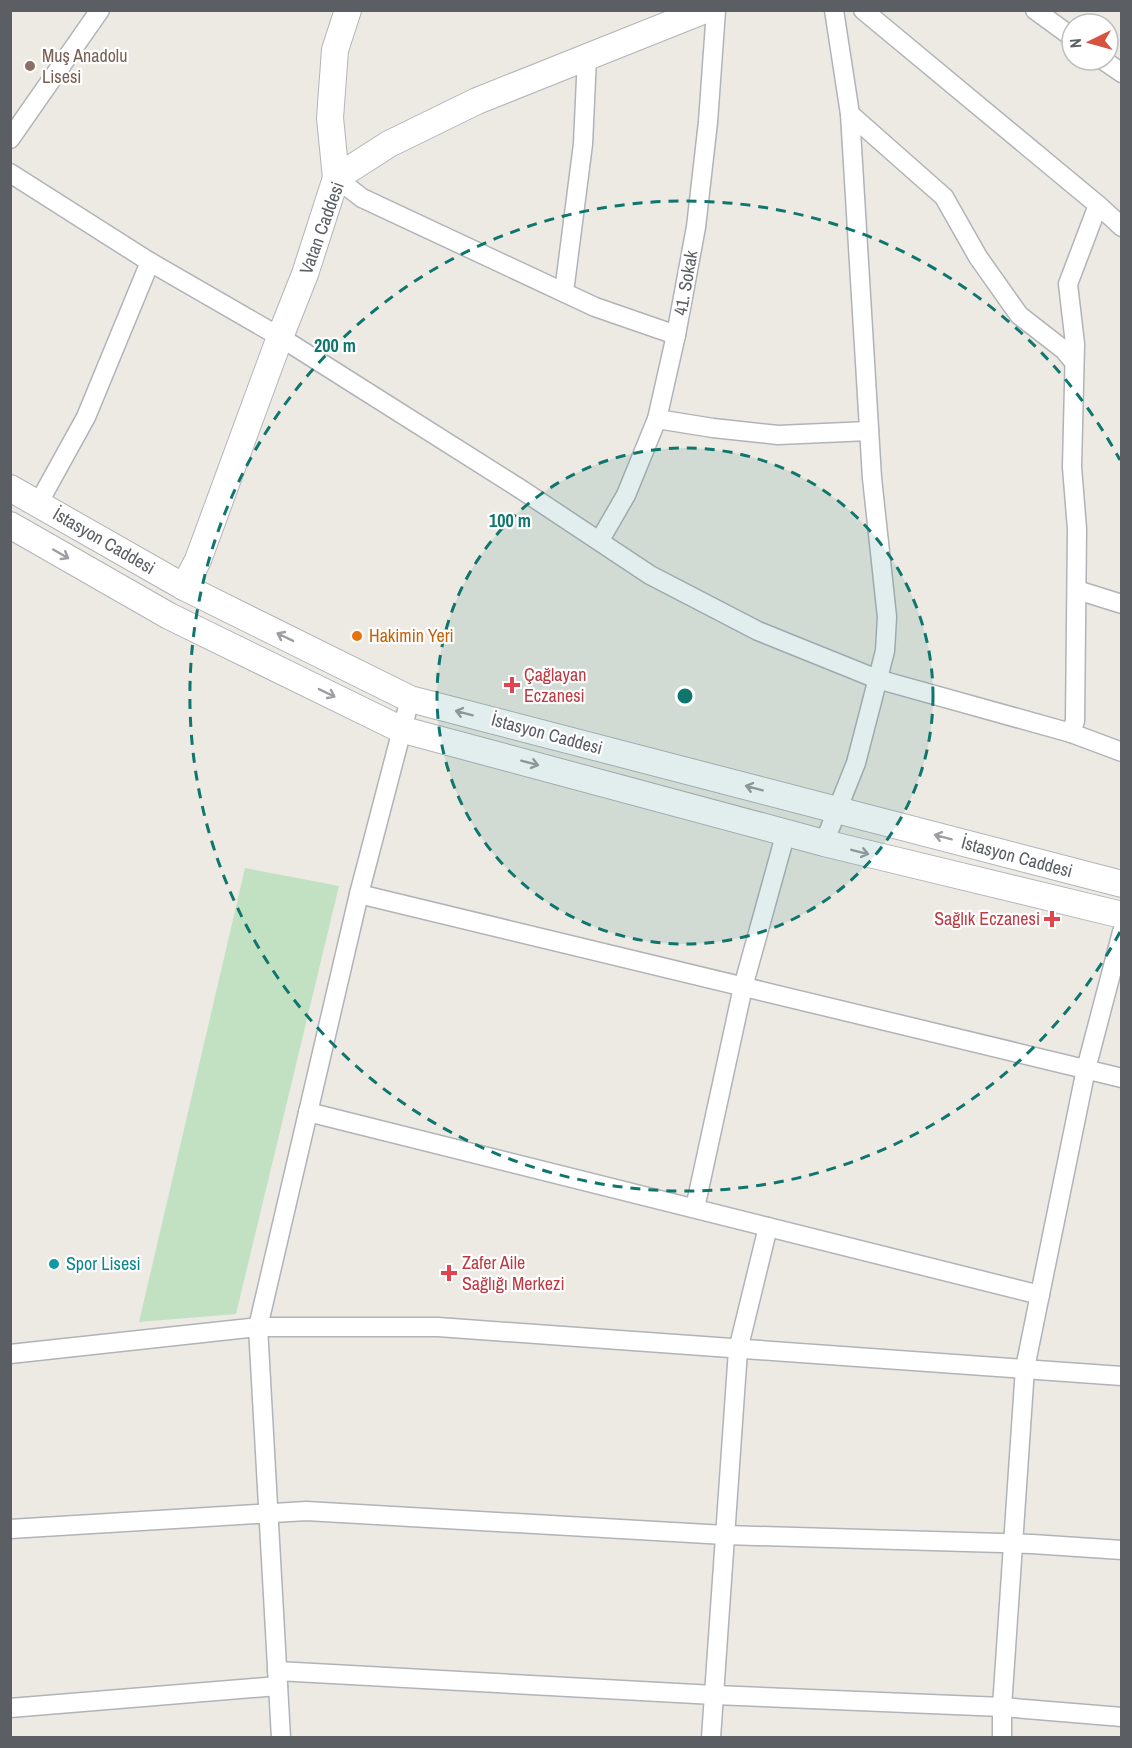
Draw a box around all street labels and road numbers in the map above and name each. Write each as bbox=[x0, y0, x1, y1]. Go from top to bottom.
street label: Vatan Caddesi bbox=[293, 178, 350, 277]
street label: 41. Sokak bbox=[667, 248, 704, 317]
street label: İstasyon Caddesi bbox=[49, 501, 160, 580]
street label: İstasyon Caddesi bbox=[489, 707, 605, 760]
street label: İstasyon Caddesi bbox=[959, 830, 1075, 883]

